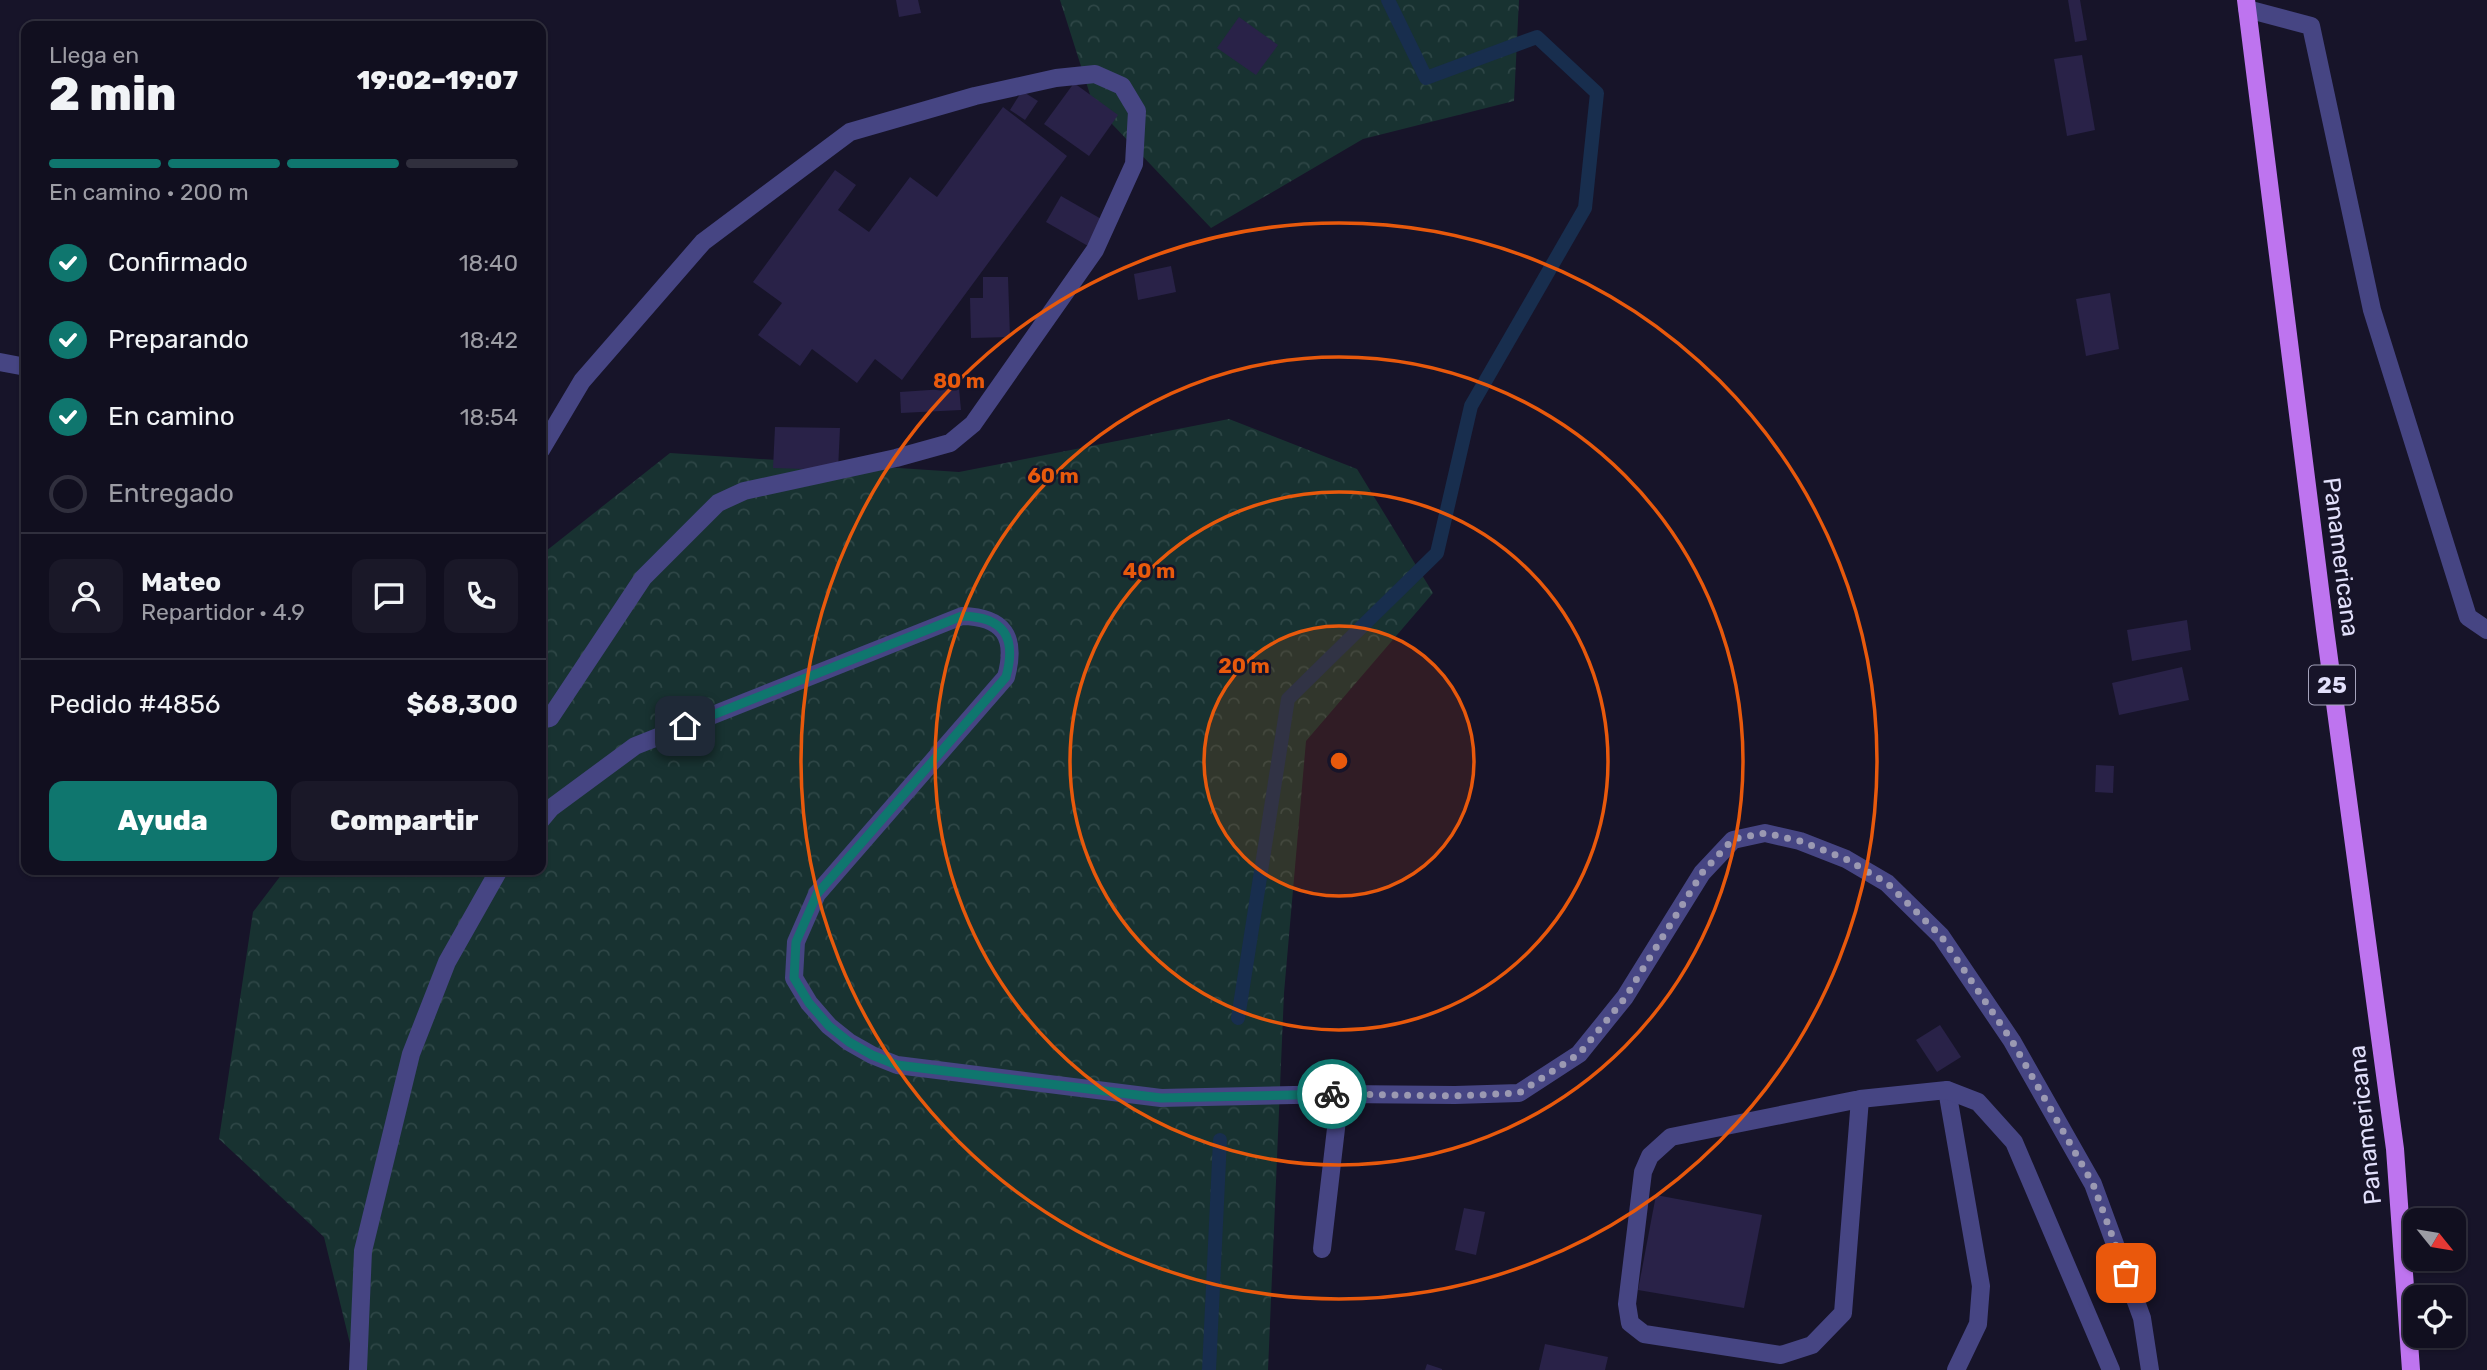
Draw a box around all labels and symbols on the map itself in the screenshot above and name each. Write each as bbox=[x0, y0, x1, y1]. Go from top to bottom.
text: 80 m bbox=[933, 368, 985, 393]
text: 60 m bbox=[1027, 463, 1079, 488]
street label: Panamericana bbox=[2317, 476, 2365, 638]
text: 40 m bbox=[1123, 558, 1175, 583]
text: 20 m bbox=[1218, 653, 1270, 678]
road number: 25 bbox=[2309, 666, 2355, 705]
pin bbox=[655, 696, 715, 756]
centre of rings bbox=[1327, 749, 1351, 773]
street label: Panamericana bbox=[2343, 1044, 2387, 1206]
courier bbox=[1297, 1059, 1367, 1129]
north arrow bbox=[2403, 1208, 2466, 1270]
pin bbox=[2096, 1243, 2156, 1303]

